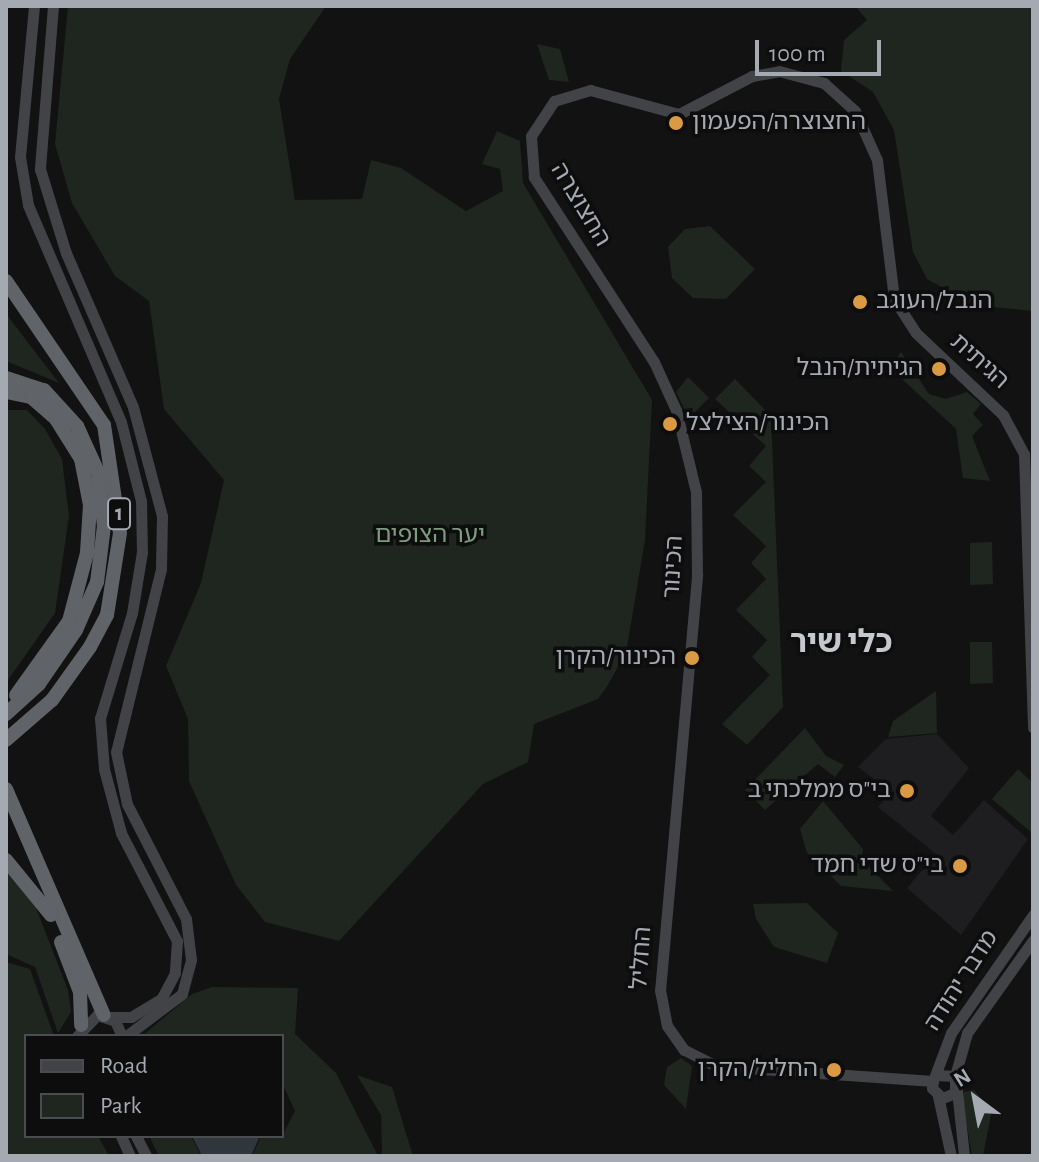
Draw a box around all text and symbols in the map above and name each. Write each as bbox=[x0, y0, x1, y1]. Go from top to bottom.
scale bar bbox=[759, 24, 885, 74]
text: 100 m bbox=[769, 42, 826, 66]
place label: החצוצרה/הפעמון bbox=[692, 109, 866, 137]
marker: החצוצרה/הפעמון bbox=[667, 114, 685, 132]
street label: החצוצרה bbox=[544, 158, 616, 252]
place label: הנבל/העוגב bbox=[876, 288, 993, 316]
marker: הנבל/העוגב bbox=[851, 293, 869, 311]
street label: הגיתית bbox=[944, 328, 1014, 396]
place label: הגיתית/הנבל bbox=[797, 355, 923, 383]
marker: הגיתית/הנבל bbox=[930, 360, 948, 378]
place label: הכינור/הצילצל bbox=[686, 410, 829, 438]
marker: הכינור/הצילצל bbox=[661, 415, 679, 433]
road number: 1 bbox=[107, 496, 131, 532]
park label: יער הצופים bbox=[375, 522, 485, 550]
street label: הכינור bbox=[658, 535, 690, 599]
district label: כלי שיר bbox=[790, 623, 892, 661]
place label: הכינור/הקרן bbox=[555, 644, 676, 672]
marker: הכינור/הקרן bbox=[683, 649, 701, 667]
place label: בי"ס ממלכתי ב bbox=[748, 777, 891, 805]
marker: בי"ס ממלכתי ב bbox=[898, 782, 916, 800]
place label: בי"ס שדי חמד bbox=[811, 852, 944, 880]
marker: בי"ס שדי חמד bbox=[951, 857, 969, 875]
street label: מדבר יהודה bbox=[919, 925, 1005, 1037]
street label: החליל bbox=[625, 926, 659, 990]
legend bbox=[24, 1034, 284, 1138]
text: Road bbox=[100, 1054, 148, 1078]
place label: החליל/הקרן bbox=[697, 1056, 818, 1084]
north arrow bbox=[935, 1058, 1015, 1138]
marker: החליל/הקרן bbox=[825, 1061, 843, 1079]
text: N bbox=[950, 1064, 975, 1091]
text: Park bbox=[100, 1094, 141, 1118]

